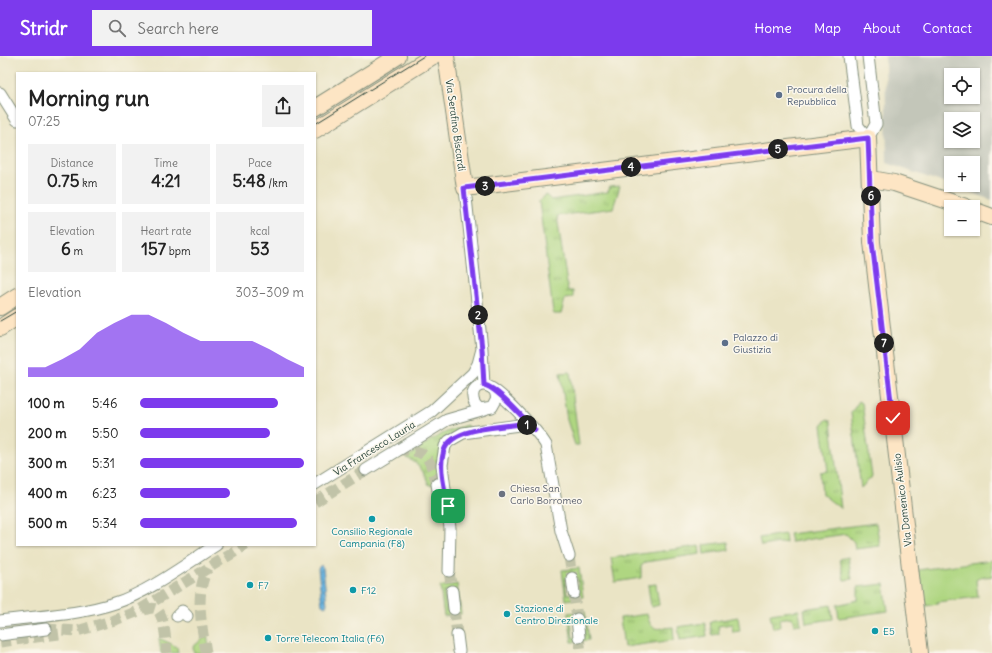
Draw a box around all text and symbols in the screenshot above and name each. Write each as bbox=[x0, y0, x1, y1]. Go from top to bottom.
search box bbox=[92, 10, 372, 46]
text: Stridr bbox=[20, 16, 68, 40]
icon: search bbox=[106, 17, 128, 39]
text: Search here bbox=[138, 19, 219, 38]
text: Home bbox=[754, 19, 792, 37]
text: Map bbox=[814, 19, 841, 37]
text: About bbox=[863, 19, 901, 37]
text: Contact bbox=[923, 19, 972, 37]
map controls bbox=[944, 68, 980, 236]
button: locate bbox=[944, 68, 980, 104]
street label: Via Serafino Biscardi bbox=[443, 78, 468, 172]
place label: Procura della Repubblica bbox=[787, 83, 847, 108]
text: Morning run bbox=[28, 84, 150, 112]
button: share bbox=[262, 85, 304, 127]
marker: Procura della Repubblica bbox=[774, 90, 784, 100]
button: layers bbox=[944, 112, 980, 148]
text: 07:25 bbox=[28, 113, 60, 130]
pin: 5 bbox=[768, 139, 788, 159]
text: 5 bbox=[775, 142, 781, 156]
text: Distance bbox=[51, 156, 93, 170]
text: Time bbox=[154, 156, 178, 170]
text: Pace bbox=[248, 156, 272, 170]
button: + bbox=[944, 156, 980, 192]
pin: 4 bbox=[621, 157, 641, 177]
text: 4 bbox=[628, 160, 634, 174]
text: 0.75 bbox=[47, 170, 79, 192]
text: 4:21 bbox=[151, 170, 181, 192]
text: 5:48 bbox=[232, 170, 266, 192]
text: km bbox=[79, 176, 97, 190]
text: /km bbox=[266, 176, 288, 190]
pin: 3 bbox=[475, 176, 495, 196]
text: 3 bbox=[482, 179, 488, 193]
pin: 6 bbox=[861, 186, 881, 206]
text: 6 bbox=[868, 189, 874, 203]
button: − bbox=[944, 200, 980, 236]
text: Elevation bbox=[49, 224, 95, 238]
text: Heart rate bbox=[140, 224, 192, 238]
text: kcal bbox=[250, 224, 270, 238]
text: 6 bbox=[61, 238, 71, 260]
text: 157 bbox=[141, 238, 166, 260]
text: 53 bbox=[250, 238, 270, 260]
text: m bbox=[71, 244, 83, 258]
text: bpm bbox=[166, 244, 191, 258]
text: Elevation bbox=[28, 284, 81, 301]
text: 303–309 m bbox=[235, 284, 304, 301]
pin: 2 bbox=[468, 305, 488, 325]
text: 2 bbox=[475, 308, 481, 322]
place label: Palazzo di Giustizia bbox=[733, 331, 778, 356]
pin: 7 bbox=[874, 333, 894, 353]
text: 7 bbox=[881, 336, 887, 350]
marker: Palazzo di Giustizia bbox=[720, 338, 730, 348]
text: 100 m bbox=[28, 395, 65, 412]
text: 5:46 bbox=[92, 395, 117, 412]
pin bbox=[876, 401, 910, 435]
icon: check bbox=[882, 407, 904, 429]
pin: 1 bbox=[517, 415, 537, 435]
street label: Via Francesco Lauria bbox=[331, 418, 418, 479]
text: 1 bbox=[525, 418, 529, 432]
text: 200 m bbox=[28, 425, 67, 442]
text: 5:50 bbox=[92, 425, 118, 442]
street label: Via Domenico Aulisio bbox=[890, 452, 915, 547]
text: 300 m bbox=[28, 455, 67, 472]
text: 5:31 bbox=[92, 455, 115, 472]
place label: Chiesa San Carlo Borromeo bbox=[510, 482, 583, 507]
text: 400 m bbox=[28, 485, 67, 502]
text: 6:23 bbox=[92, 485, 117, 502]
pin bbox=[431, 489, 465, 523]
marker: Chiesa San Carlo Borromeo bbox=[497, 489, 507, 499]
icon: arrive bbox=[437, 495, 459, 517]
marker: Consilio Regionale Campania (F8) bbox=[367, 514, 377, 524]
text: 500 m bbox=[28, 515, 67, 532]
text: 5:34 bbox=[92, 515, 117, 532]
place label: Consilio Regionale Campania (F8) bbox=[331, 525, 413, 550]
place label: F7 bbox=[258, 579, 269, 592]
marker: F7 bbox=[245, 580, 255, 590]
place label: F12 bbox=[361, 584, 377, 597]
marker: F12 bbox=[348, 585, 358, 595]
place label: Stazione di Centro Direzionale bbox=[515, 602, 598, 627]
marker: Stazione di Centro Direzionale bbox=[502, 609, 512, 619]
place label: E5 bbox=[883, 625, 895, 638]
marker: E5 bbox=[870, 626, 880, 636]
place label: Torre Telecom Italia (F6) bbox=[276, 632, 384, 645]
marker: Torre Telecom Italia (F6) bbox=[263, 633, 273, 643]

